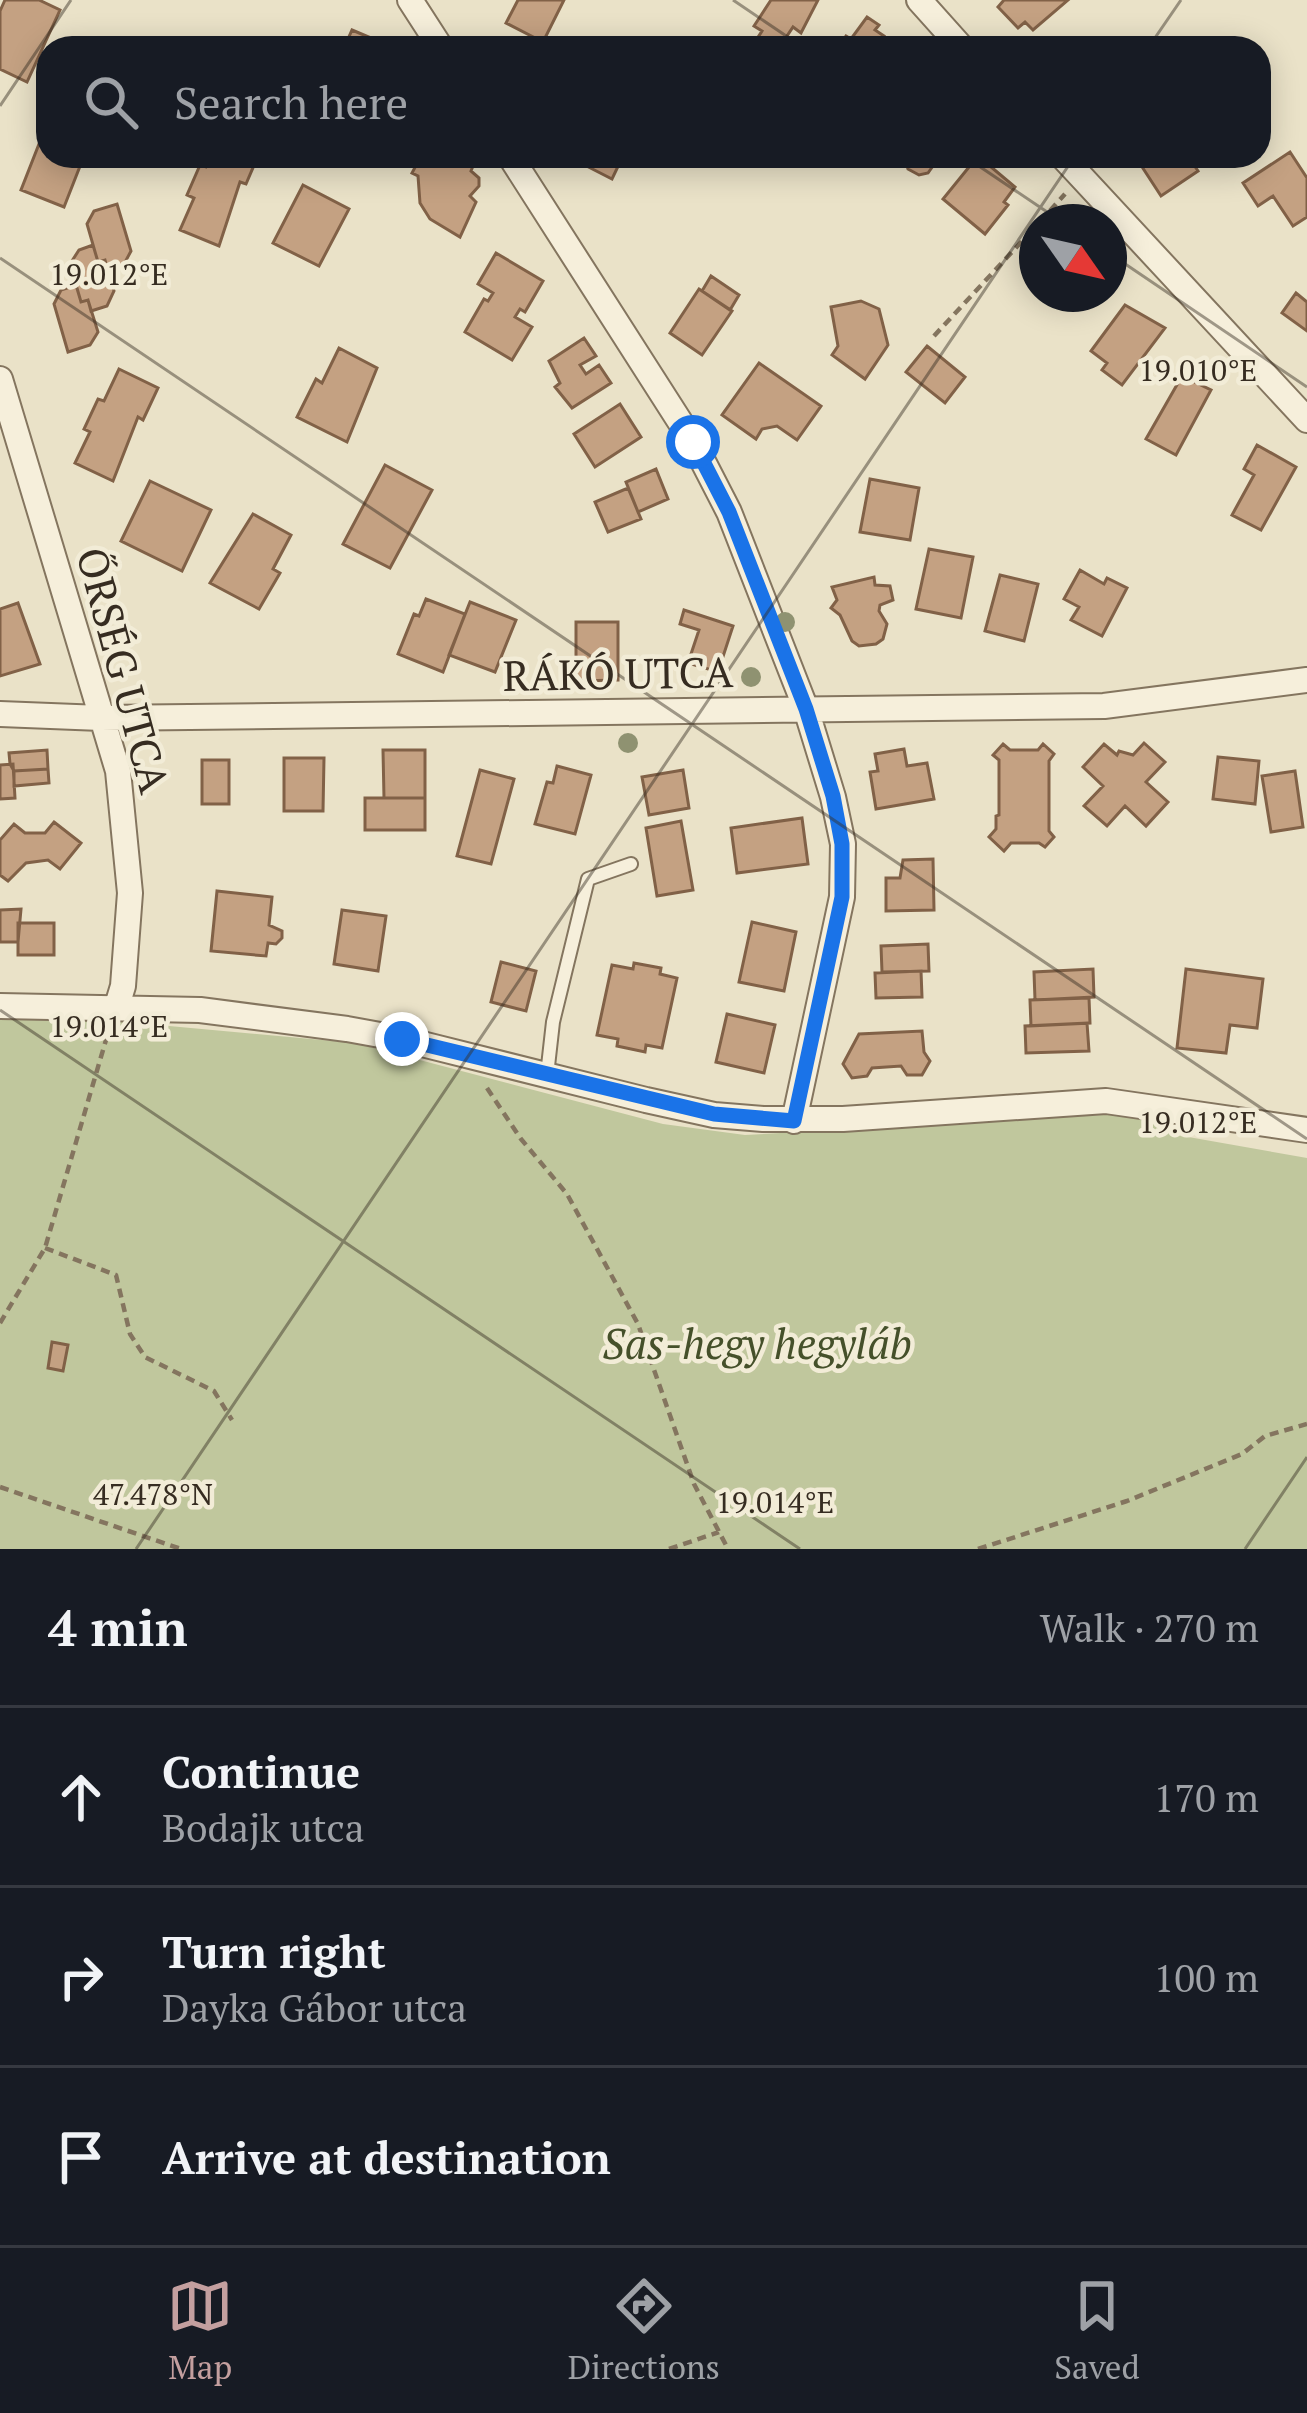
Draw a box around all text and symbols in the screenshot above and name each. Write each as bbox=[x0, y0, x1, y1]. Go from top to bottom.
search box bbox=[36, 36, 1271, 168]
icon: search bbox=[78, 69, 144, 135]
text: Search here bbox=[174, 72, 408, 132]
north arrow bbox=[1019, 204, 1127, 312]
text: 19.012°E bbox=[50, 254, 168, 294]
text: 19.010°E bbox=[1139, 350, 1257, 390]
route start bbox=[666, 415, 720, 469]
street label: ŐRSÉG UTCA bbox=[64, 541, 184, 799]
street label: RÁKÓ UTCA bbox=[502, 643, 734, 703]
text: 19.014°E bbox=[50, 1006, 168, 1046]
route end bbox=[375, 1012, 429, 1066]
text: 19.012°E bbox=[1139, 1102, 1257, 1142]
park label: Sas-hegy hegyláb bbox=[602, 1315, 912, 1371]
text: 47.478°N bbox=[93, 1474, 213, 1514]
text: 19.014°E bbox=[716, 1482, 834, 1522]
text: 4 min bbox=[48, 1593, 188, 1661]
text: Walk · 270 m bbox=[1040, 1601, 1259, 1653]
text: Continue bbox=[162, 1741, 360, 1801]
icon: ahead bbox=[48, 1764, 114, 1830]
text: 170 m bbox=[1154, 1771, 1259, 1823]
text: Bodajk utca bbox=[162, 1801, 364, 1853]
text: Turn right bbox=[162, 1921, 386, 1981]
icon: right bbox=[48, 1944, 114, 2010]
text: 100 m bbox=[1154, 1951, 1259, 2003]
text: Dayka Gábor utca bbox=[162, 1981, 467, 2033]
icon: arrive bbox=[48, 2124, 114, 2190]
text: Arrive at destination bbox=[162, 2127, 611, 2187]
tab: Map bbox=[167, 2273, 233, 2388]
tab: Directions bbox=[568, 2273, 720, 2388]
tab: Saved bbox=[1054, 2273, 1140, 2388]

